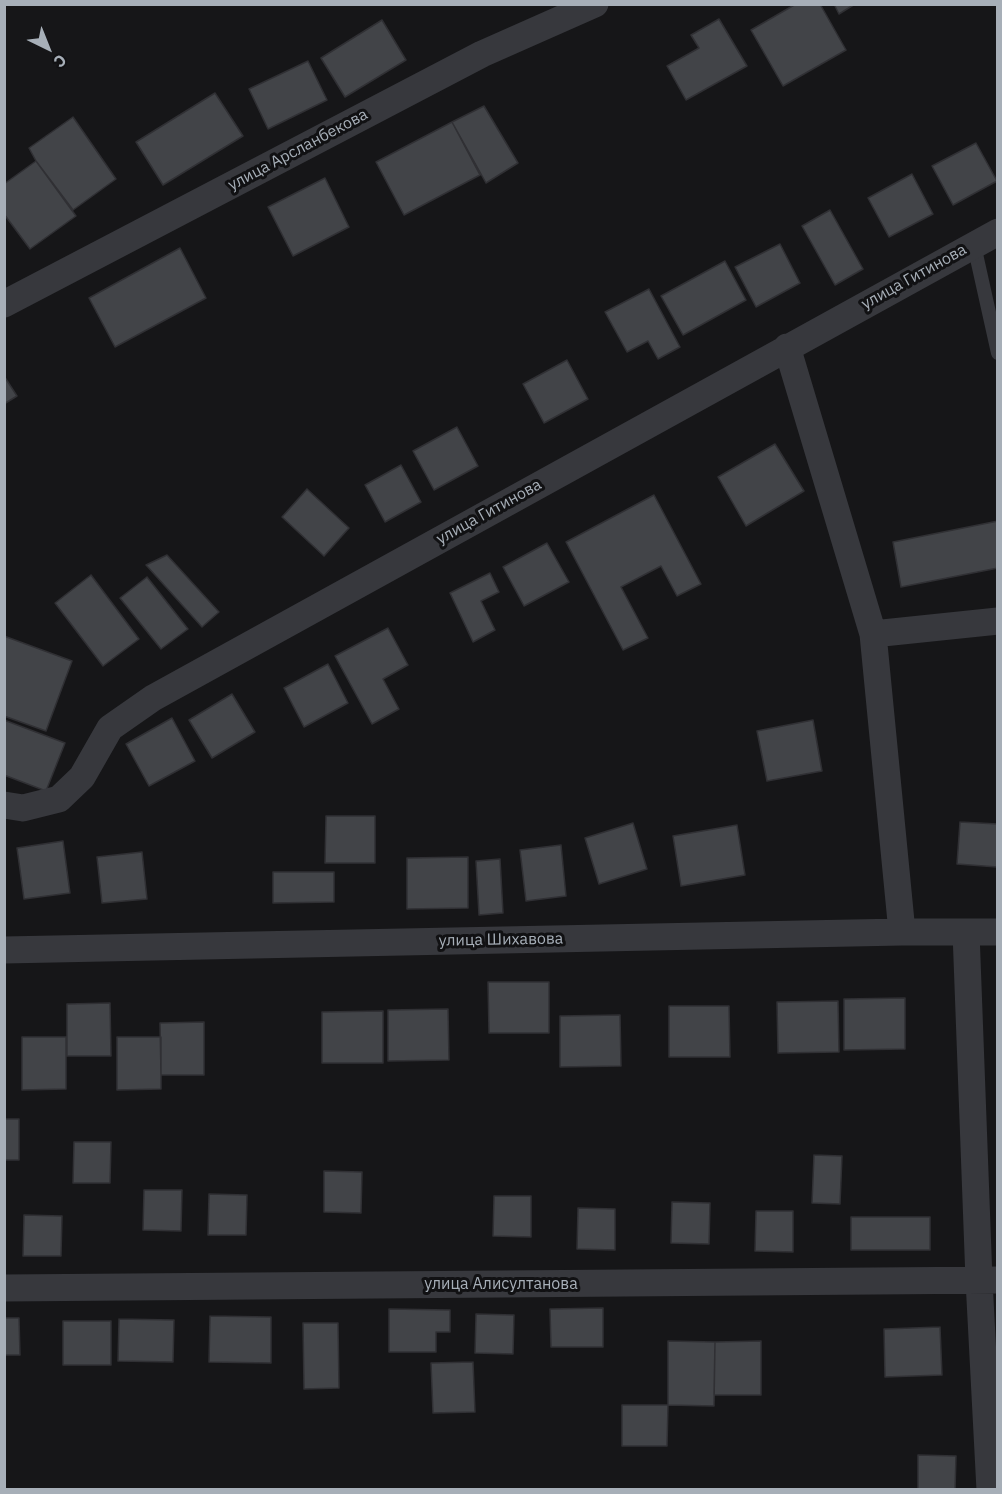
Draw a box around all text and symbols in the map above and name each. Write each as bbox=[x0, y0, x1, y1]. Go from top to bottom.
north arrow bbox=[18, 18, 78, 78]
text: С bbox=[50, 50, 71, 72]
street label: улица Арсланбекова bbox=[225, 105, 371, 195]
street label: улица Гитинова bbox=[858, 240, 970, 314]
street label: улица Гитинова bbox=[433, 475, 545, 549]
street label: улица Шихавова bbox=[438, 929, 564, 951]
street label: улица Алисултанова bbox=[424, 1274, 578, 1294]

